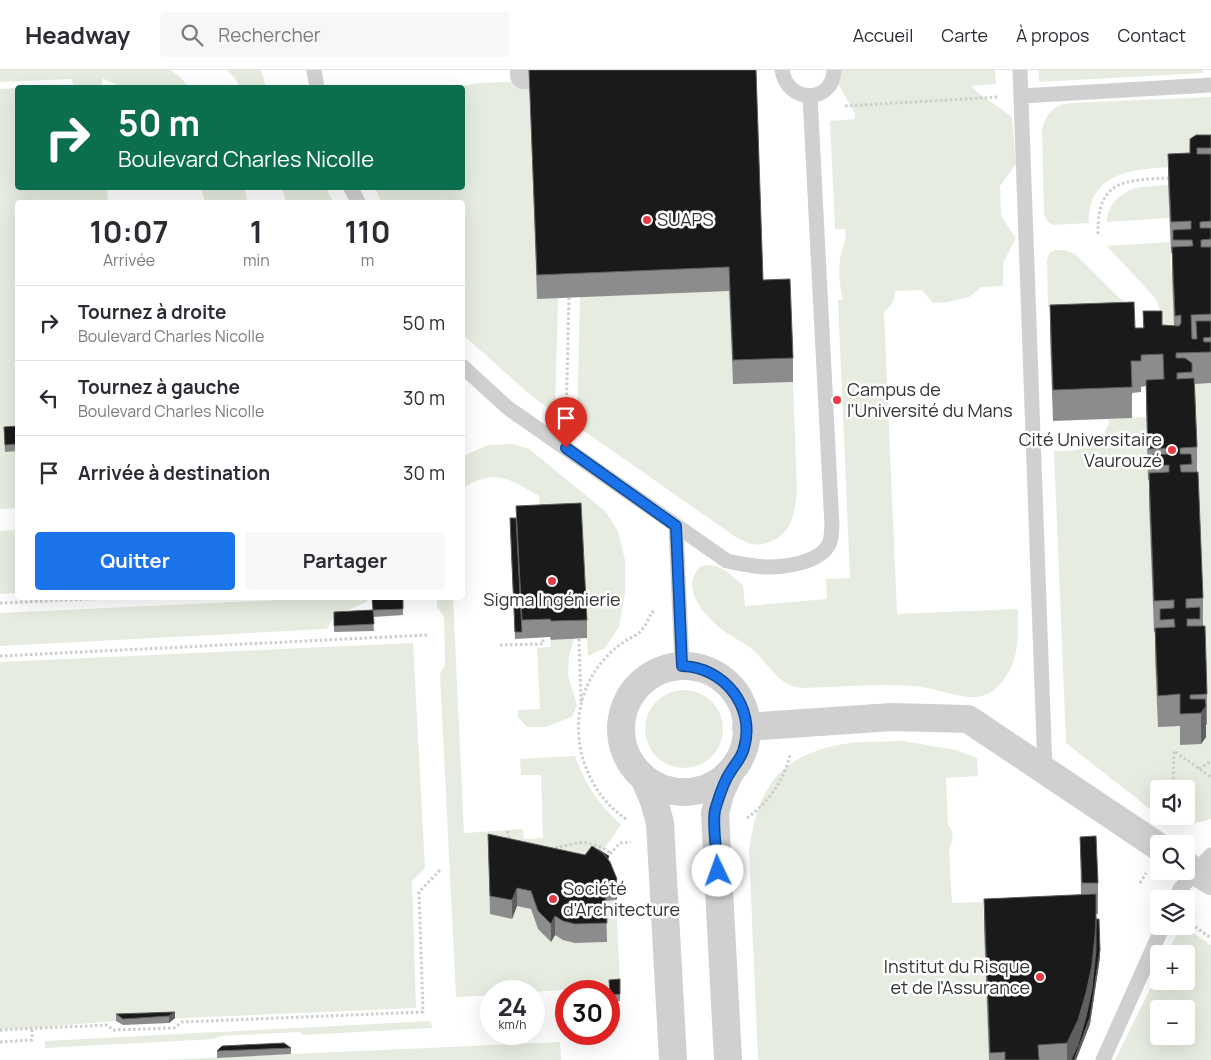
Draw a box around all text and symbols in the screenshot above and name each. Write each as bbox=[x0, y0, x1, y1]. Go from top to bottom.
search box bbox=[160, 12, 510, 57]
text: Headway bbox=[25, 18, 130, 51]
icon: search bbox=[178, 21, 206, 49]
text: Rechercher bbox=[218, 22, 321, 48]
text: Accueil bbox=[853, 23, 913, 47]
text: Carte bbox=[941, 23, 988, 47]
text: À propos bbox=[1016, 23, 1089, 47]
text: Contact bbox=[1117, 23, 1186, 47]
text: 50 m bbox=[118, 99, 200, 147]
icon: right bbox=[35, 105, 100, 170]
text: Boulevard Charles Nicolle bbox=[118, 144, 374, 174]
place label: SUAPS bbox=[657, 207, 714, 231]
text: 10:07 bbox=[90, 211, 168, 252]
text: 1 bbox=[250, 211, 263, 252]
text: 110 bbox=[344, 211, 390, 252]
marker: SUAPS bbox=[641, 214, 653, 226]
text: Arrivée bbox=[103, 249, 155, 271]
text: min bbox=[243, 249, 270, 271]
text: m bbox=[361, 249, 374, 271]
text: Tournez à droite bbox=[78, 299, 226, 325]
icon: right bbox=[35, 309, 63, 337]
text: 50 m bbox=[403, 310, 445, 336]
text: Boulevard Charles Nicolle bbox=[78, 325, 264, 347]
text: Tournez à gauche bbox=[78, 374, 240, 400]
place label: Campus de l'Université du Mans bbox=[847, 377, 1013, 422]
icon: left bbox=[35, 384, 63, 412]
text: 30 m bbox=[403, 385, 445, 411]
marker: Campus de l'Université du Mans bbox=[831, 394, 843, 406]
pin bbox=[545, 397, 587, 448]
text: Boulevard Charles Nicolle bbox=[78, 400, 264, 422]
icon: arrive bbox=[552, 404, 580, 432]
place label: Cité Universitaire Vaurouzé bbox=[1019, 427, 1162, 472]
marker: Cité Universitaire Vaurouzé bbox=[1166, 444, 1178, 456]
icon: arrive bbox=[35, 459, 63, 487]
text: Arrivée à destination bbox=[78, 460, 270, 486]
text: 30 m bbox=[403, 460, 445, 486]
button: Quitter bbox=[35, 532, 235, 590]
button: Partager bbox=[245, 532, 445, 590]
marker: Sigma Ingénierie bbox=[546, 575, 558, 587]
place label: Sigma Ingénierie bbox=[483, 587, 621, 611]
map controls bbox=[1150, 780, 1195, 1045]
button: sound bbox=[1150, 780, 1195, 825]
button: search bbox=[1150, 835, 1195, 880]
position arrow bbox=[691, 844, 743, 896]
place label: Société d'Architecture bbox=[563, 876, 680, 921]
button: layers bbox=[1150, 890, 1195, 935]
marker: Société d'Architecture bbox=[547, 893, 559, 905]
button: + bbox=[1150, 945, 1195, 990]
place label: Institut du Risque et de l'Assurance bbox=[884, 954, 1030, 999]
marker: Institut du Risque et de l'Assurance bbox=[1034, 971, 1046, 983]
speed limit sign: 30 bbox=[555, 980, 620, 1045]
text: 24 bbox=[498, 989, 527, 1024]
button: − bbox=[1150, 1000, 1195, 1045]
text: km/h bbox=[499, 1016, 526, 1033]

